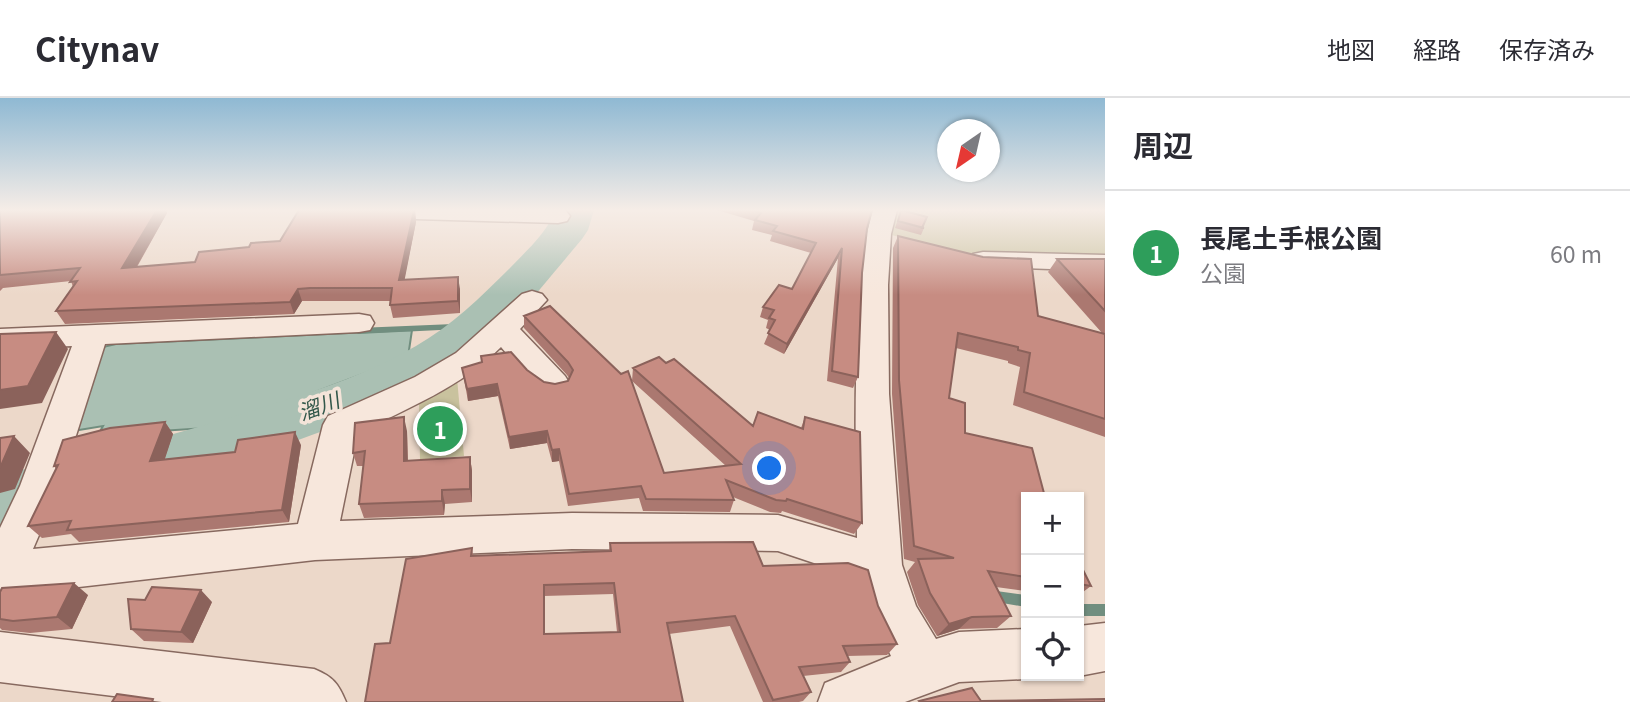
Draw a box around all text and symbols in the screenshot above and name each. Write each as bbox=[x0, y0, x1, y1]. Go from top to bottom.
text: Citynav bbox=[35, 24, 159, 72]
text: 地図 bbox=[1327, 31, 1375, 66]
text: 経路 bbox=[1413, 31, 1461, 66]
text: 保存済み bbox=[1499, 31, 1595, 66]
north arrow bbox=[937, 119, 1000, 182]
text: 周辺 bbox=[1133, 122, 1193, 166]
text: 長尾土手根公園 bbox=[1200, 218, 1382, 255]
text: 1 bbox=[1149, 236, 1163, 270]
text: 60 m bbox=[1550, 236, 1602, 270]
text: 公園 bbox=[1200, 255, 1246, 289]
water label: 溜川 bbox=[293, 383, 345, 426]
pin: 1 bbox=[417, 403, 463, 455]
your location bbox=[752, 451, 786, 485]
map controls bbox=[1021, 492, 1084, 681]
button: + bbox=[1021, 492, 1084, 555]
button: − bbox=[1021, 555, 1084, 618]
button: locate bbox=[1021, 618, 1084, 681]

